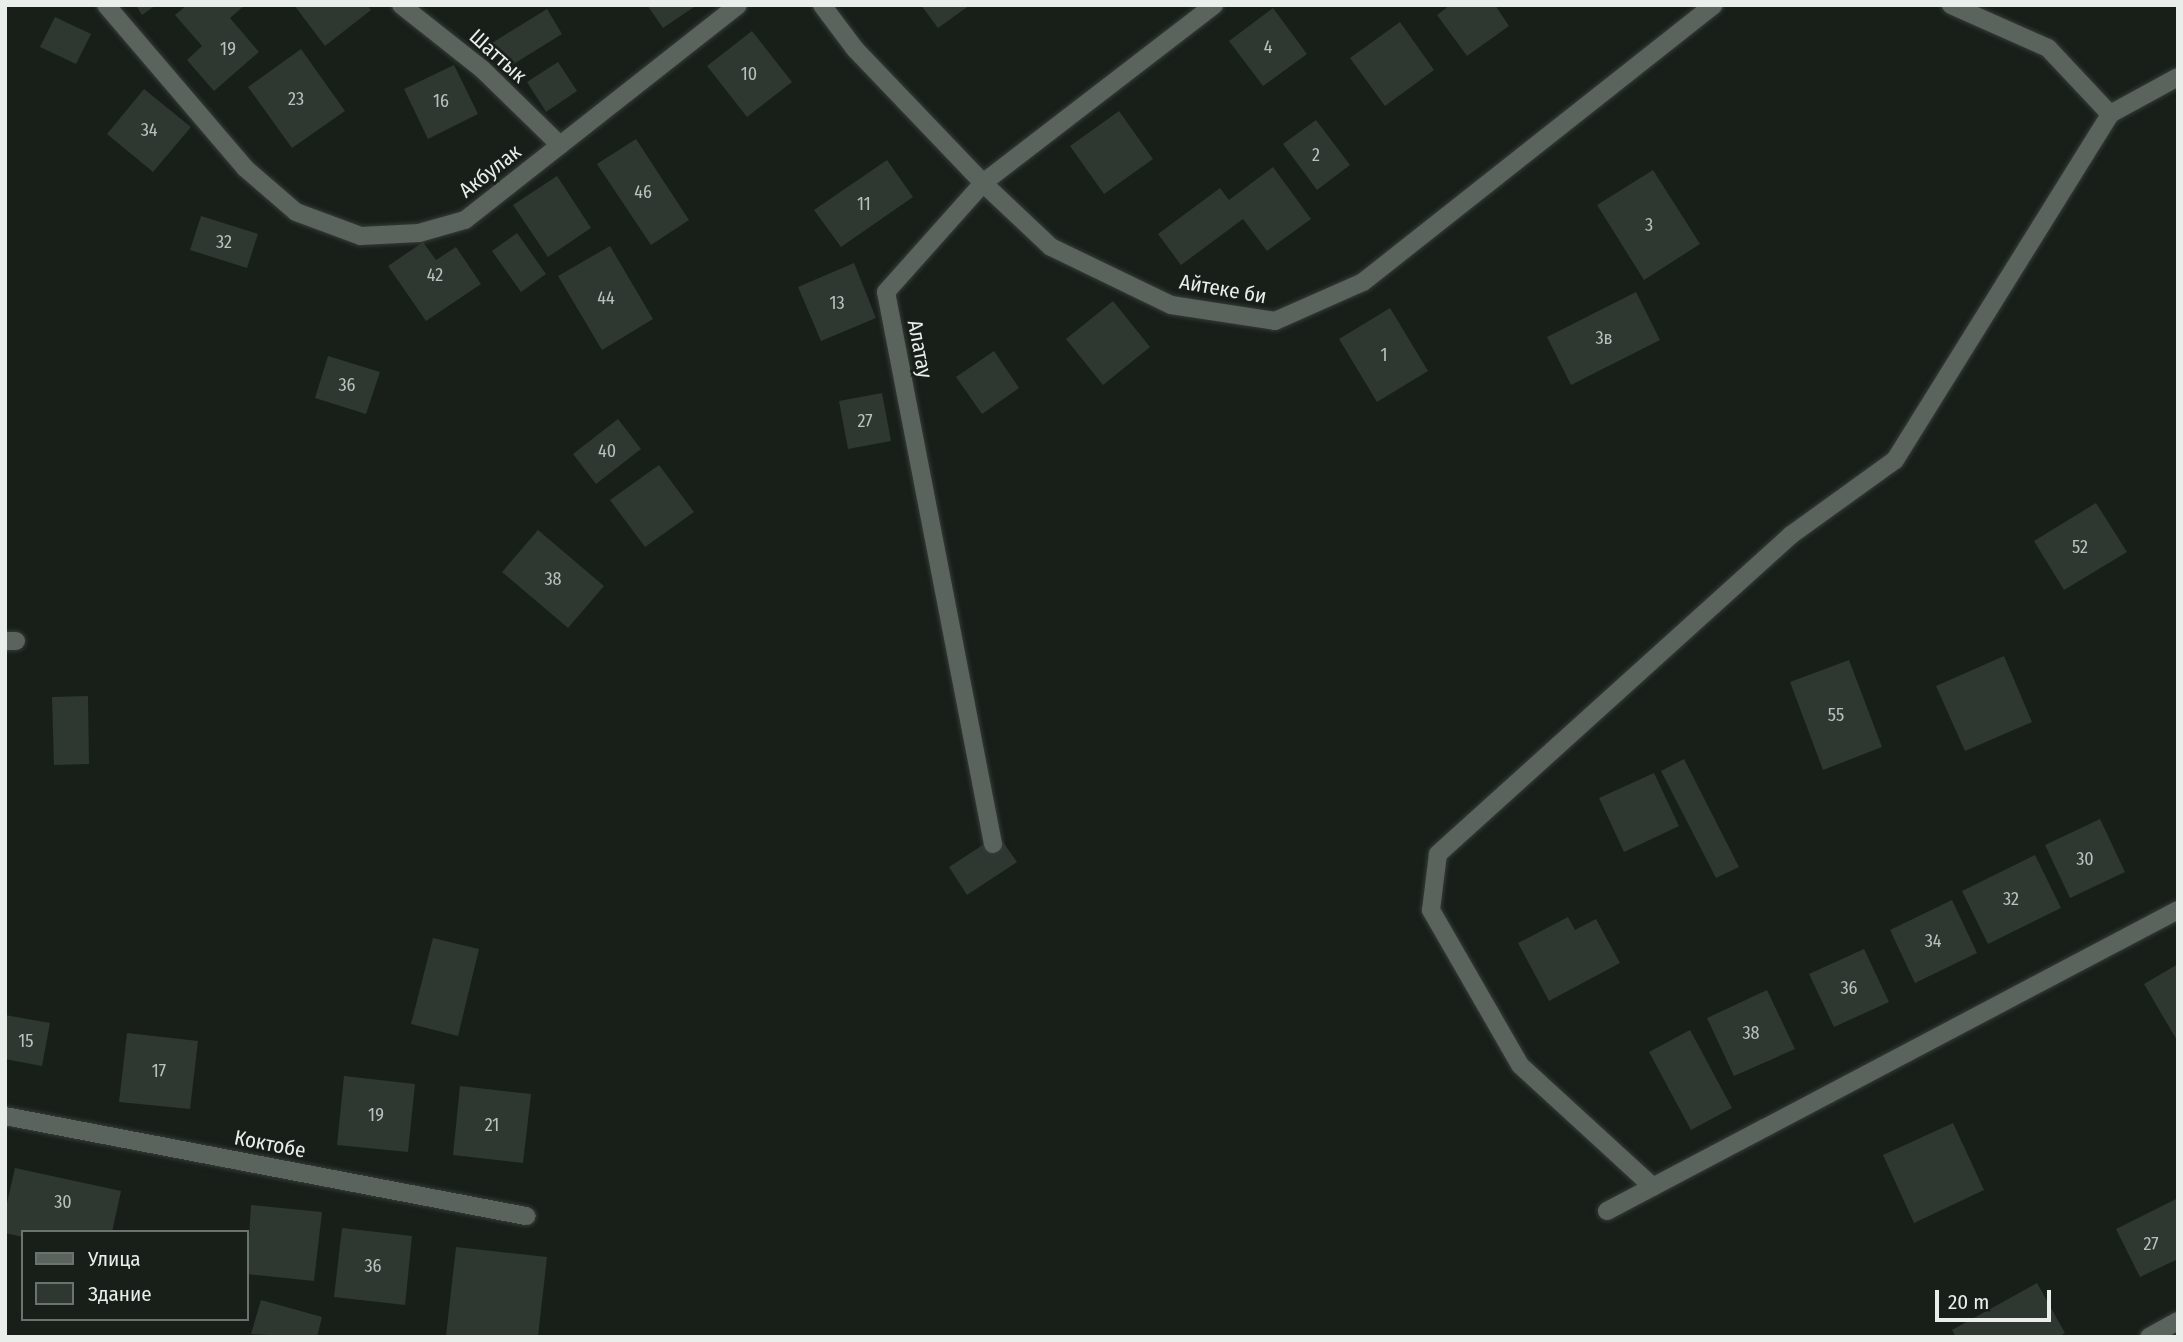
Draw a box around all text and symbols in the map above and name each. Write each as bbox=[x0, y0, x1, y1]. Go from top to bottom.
street label: Шаттык bbox=[464, 24, 532, 88]
house number: 4 bbox=[1264, 36, 1272, 58]
house number: 19 bbox=[220, 38, 236, 60]
house number: 10 bbox=[741, 63, 757, 85]
house number: 23 bbox=[288, 88, 304, 110]
house number: 16 bbox=[433, 90, 449, 112]
house number: 34 bbox=[141, 119, 157, 141]
street label: Акбулак bbox=[454, 139, 526, 203]
house number: 2 bbox=[1312, 144, 1320, 166]
house number: 46 bbox=[634, 181, 652, 203]
house number: 11 bbox=[857, 193, 871, 215]
house number: 3 bbox=[1645, 214, 1653, 236]
house number: 32 bbox=[216, 231, 232, 253]
house number: 42 bbox=[427, 264, 443, 286]
street label: Айтеке би bbox=[1178, 269, 1268, 309]
house number: 44 bbox=[597, 287, 615, 309]
house number: 13 bbox=[829, 292, 845, 314]
street label: Алатау bbox=[902, 318, 938, 380]
house number: 3в bbox=[1595, 327, 1613, 349]
house number: 1 bbox=[1380, 344, 1388, 366]
house number: 36 bbox=[338, 374, 356, 396]
house number: 27 bbox=[857, 410, 873, 432]
house number: 40 bbox=[598, 440, 616, 462]
house number: 52 bbox=[2072, 536, 2088, 558]
house number: 38 bbox=[544, 568, 562, 590]
house number: 55 bbox=[1828, 704, 1844, 726]
house number: 30 bbox=[2076, 848, 2094, 870]
house number: 32 bbox=[2003, 888, 2019, 910]
house number: 34 bbox=[1925, 930, 1941, 952]
house number: 36 bbox=[1840, 977, 1858, 999]
house number: 38 bbox=[1742, 1022, 1760, 1044]
house number: 15 bbox=[18, 1030, 34, 1052]
house number: 17 bbox=[152, 1060, 166, 1082]
house number: 19 bbox=[368, 1104, 384, 1126]
house number: 21 bbox=[485, 1114, 499, 1136]
street label: Коктобе bbox=[232, 1125, 308, 1163]
house number: 30 bbox=[54, 1191, 72, 1213]
legend bbox=[21, 1230, 248, 1321]
house number: 27 bbox=[2143, 1233, 2159, 1255]
text: Улица bbox=[88, 1246, 141, 1272]
house number: 36 bbox=[364, 1255, 382, 1277]
scale bar bbox=[1938, 1276, 2054, 1320]
text: Здание bbox=[88, 1281, 152, 1307]
text: 20 m bbox=[1948, 1289, 1989, 1315]

